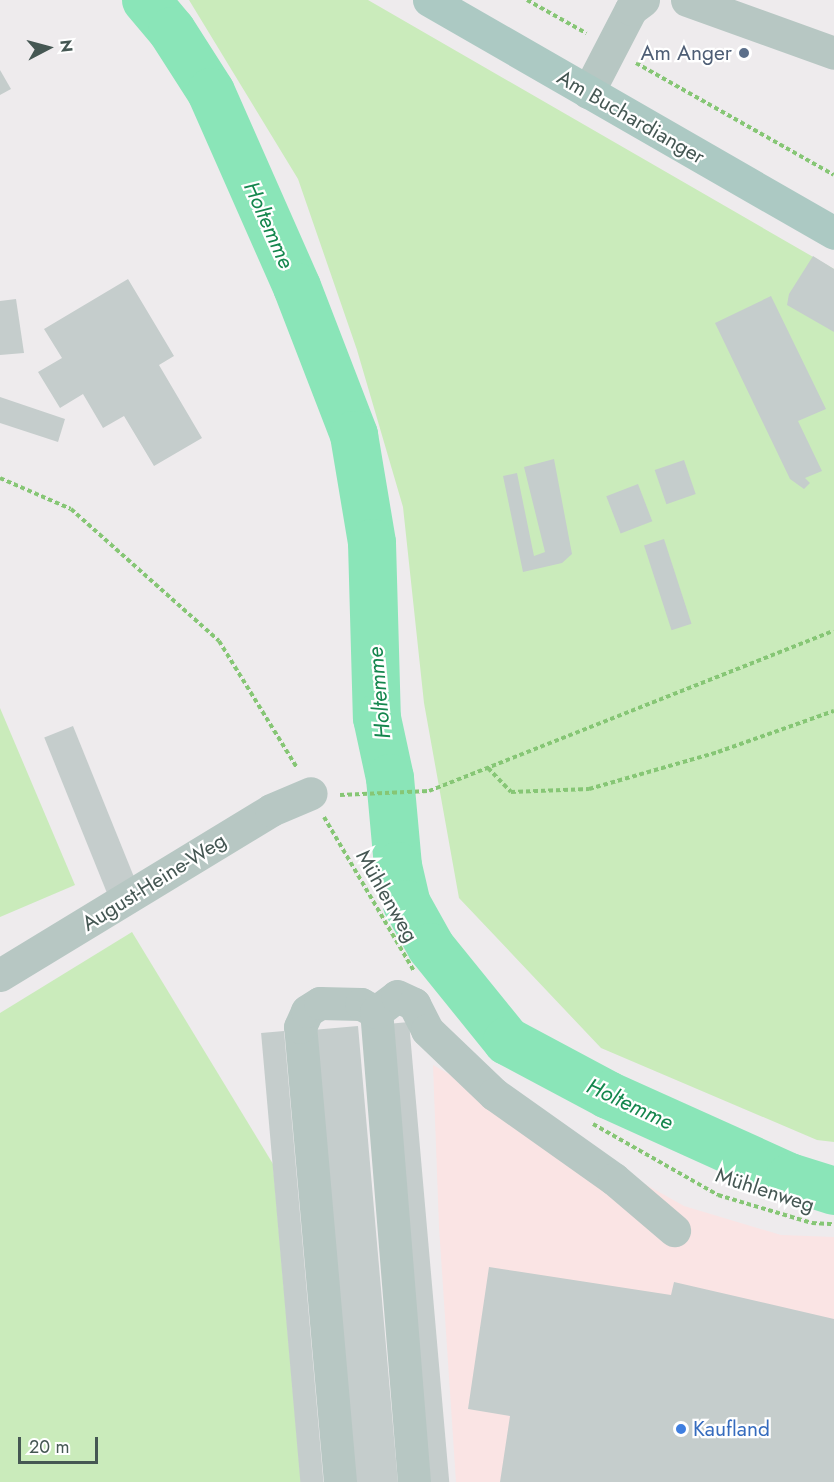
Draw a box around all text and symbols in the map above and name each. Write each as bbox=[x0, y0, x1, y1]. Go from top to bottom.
north arrow bbox=[18, 18, 78, 78]
text: N bbox=[54, 39, 79, 54]
place label: Am Anger bbox=[641, 40, 732, 66]
marker: Am Anger bbox=[737, 46, 751, 60]
street label: Am Buchardianger bbox=[553, 65, 709, 169]
water label: Holtemme bbox=[238, 177, 300, 273]
water label: Holtemme bbox=[362, 646, 396, 740]
street label: August-Heine-Weg bbox=[77, 828, 231, 936]
street label: Mühlenweg bbox=[350, 845, 424, 947]
water label: Holtemme bbox=[583, 1073, 677, 1135]
street label: Mühlenweg bbox=[712, 1162, 818, 1218]
place label: Kaufland bbox=[693, 1416, 770, 1442]
marker: Kaufland bbox=[674, 1422, 688, 1436]
scale bar bbox=[21, 1425, 100, 1463]
text: 20 m bbox=[29, 1434, 69, 1460]

